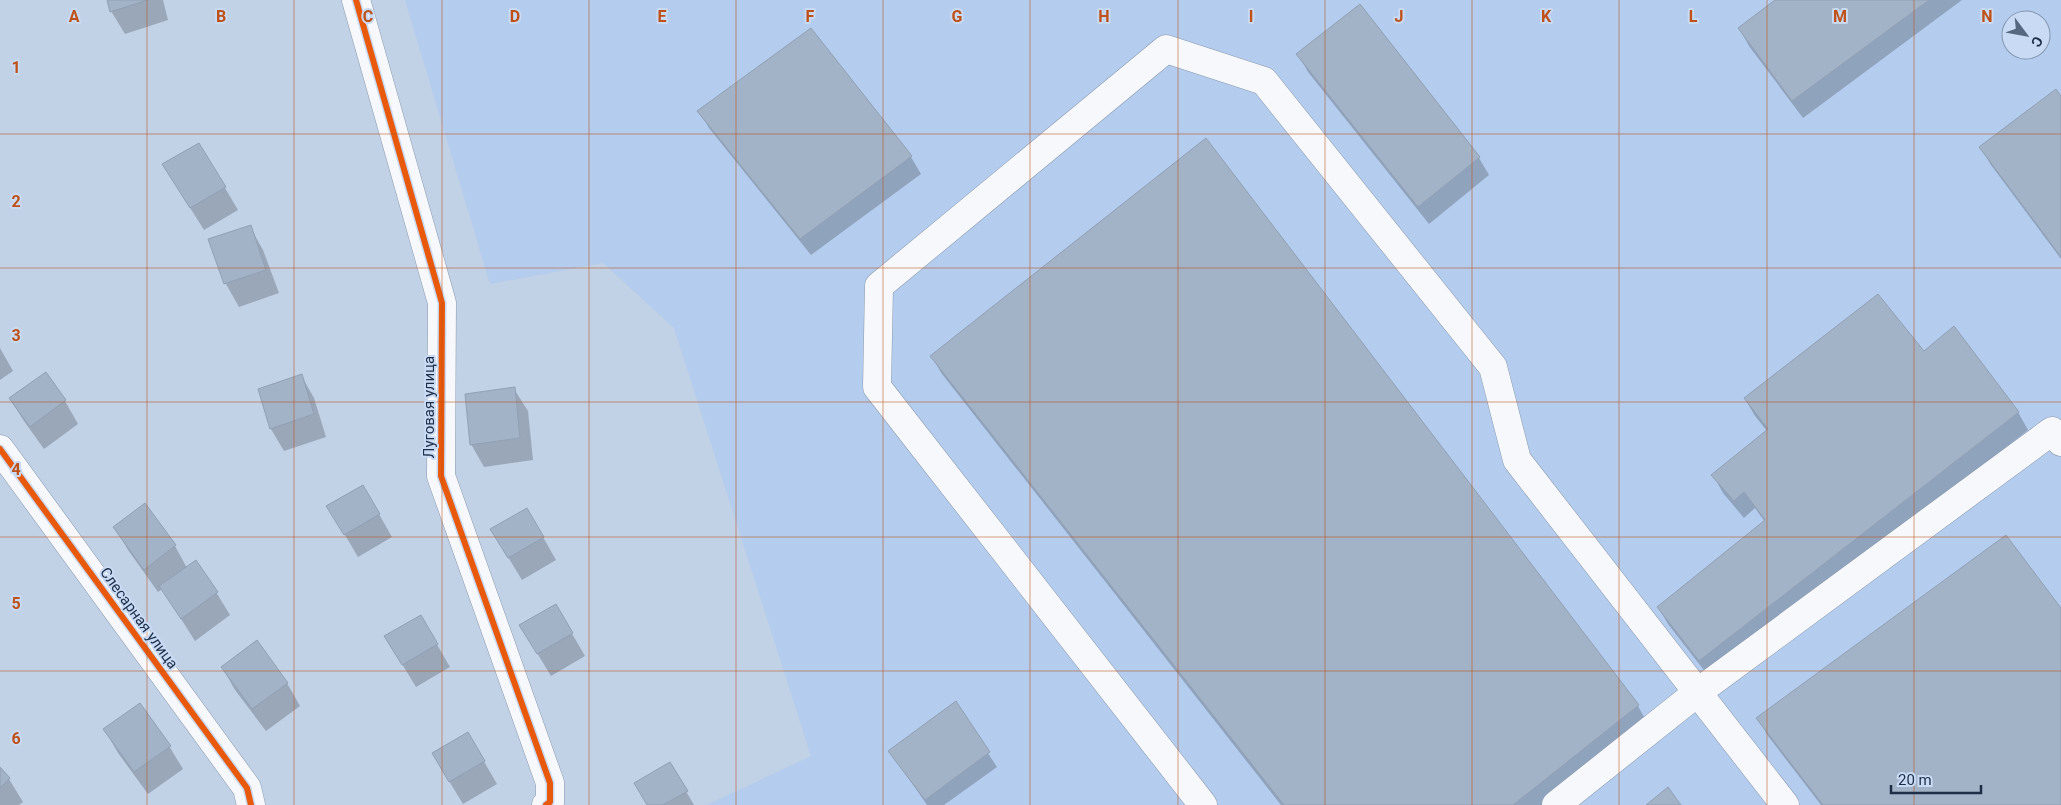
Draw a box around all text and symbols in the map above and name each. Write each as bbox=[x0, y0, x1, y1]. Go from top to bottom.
text: A bbox=[69, 7, 80, 26]
text: B bbox=[216, 7, 226, 26]
text: C bbox=[363, 7, 373, 26]
text: D bbox=[510, 7, 520, 26]
text: E bbox=[658, 7, 667, 26]
text: F bbox=[806, 7, 815, 26]
text: G bbox=[952, 7, 963, 26]
text: H bbox=[1098, 7, 1110, 26]
text: I bbox=[1249, 7, 1253, 26]
text: J bbox=[1395, 7, 1403, 26]
text: K bbox=[1541, 7, 1552, 26]
text: L bbox=[1689, 7, 1698, 26]
text: M bbox=[1833, 7, 1847, 26]
text: N bbox=[1981, 7, 1993, 26]
north arrow bbox=[2001, 10, 2051, 60]
text: С bbox=[2028, 34, 2046, 50]
text: 1 bbox=[11, 58, 21, 77]
text: 2 bbox=[11, 192, 21, 211]
text: 3 bbox=[11, 326, 21, 345]
street label: Луговая улица bbox=[420, 356, 438, 458]
text: 4 bbox=[11, 460, 21, 479]
street label: Слесарная улица bbox=[96, 564, 182, 672]
text: 5 bbox=[11, 594, 21, 613]
text: 6 bbox=[11, 729, 21, 748]
scale bar bbox=[1891, 762, 1981, 794]
text: 20 m bbox=[1898, 771, 1932, 789]

